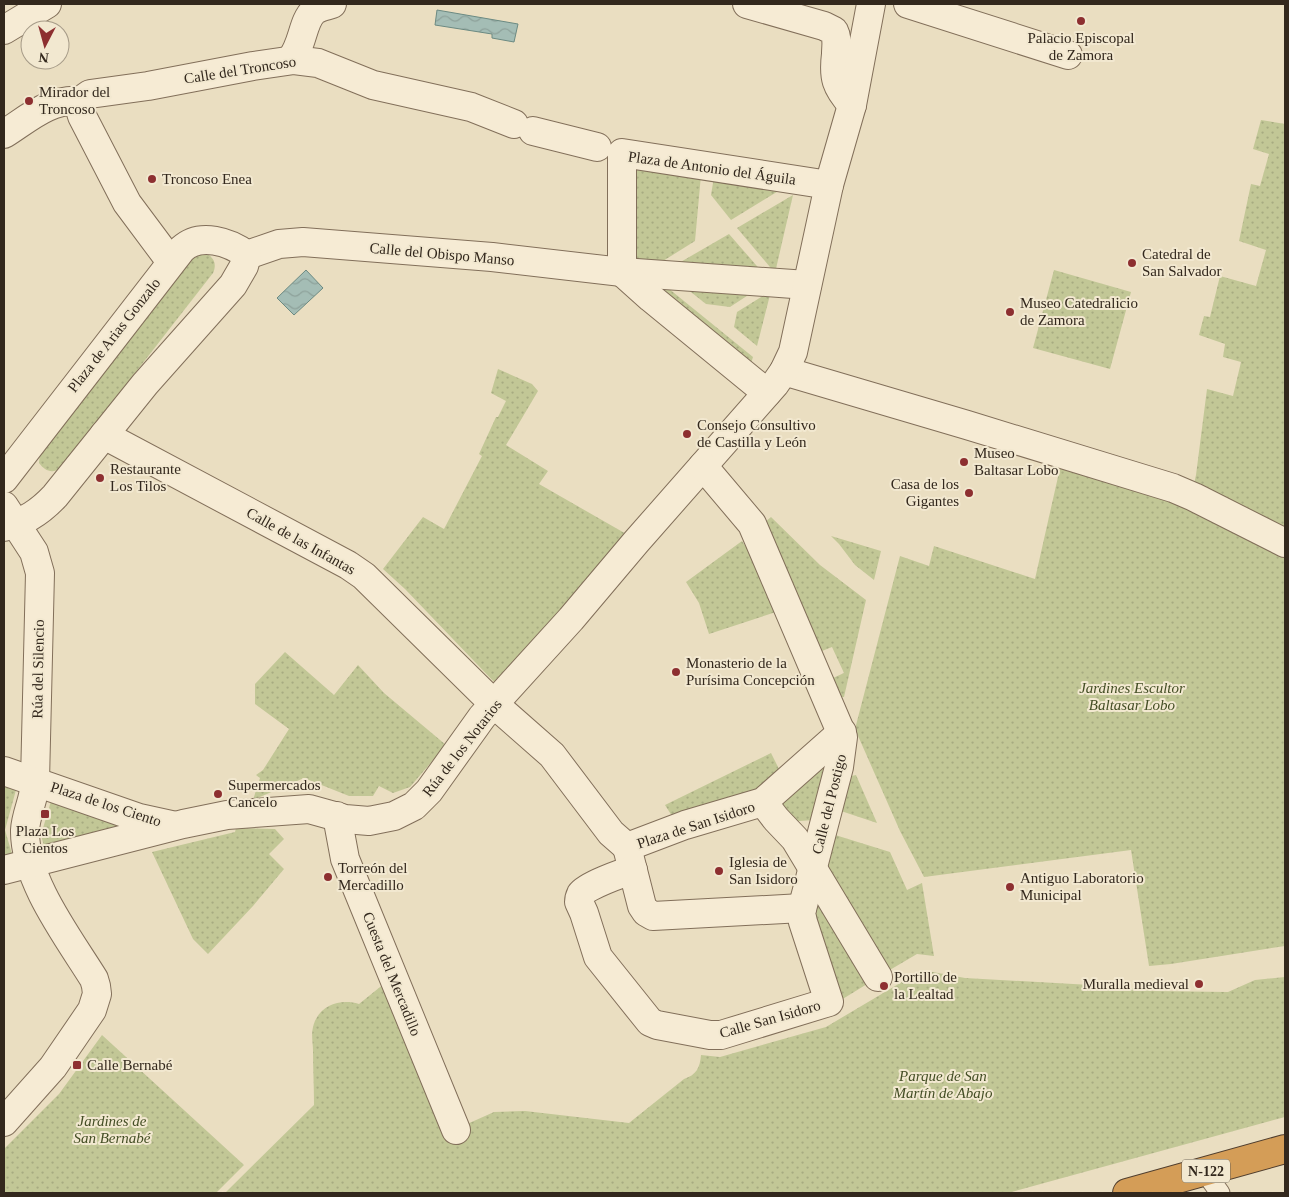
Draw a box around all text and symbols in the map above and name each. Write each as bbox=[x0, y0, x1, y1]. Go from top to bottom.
marker: Palacio Episcopal de Zamora bbox=[1075, 15, 1087, 27]
north arrow bbox=[20, 20, 70, 70]
place label: Palacio Episcopal de Zamora bbox=[1027, 30, 1135, 63]
text: N bbox=[38, 49, 50, 65]
street label: Calle del Troncoso bbox=[183, 53, 297, 87]
place label: Mirador del Troncoso bbox=[39, 84, 110, 117]
marker: Mirador del Troncoso bbox=[23, 95, 35, 107]
street label: Plaza de Antonio del Águila bbox=[627, 148, 797, 188]
place label: Troncoso Enea bbox=[162, 171, 252, 187]
marker: Troncoso Enea bbox=[146, 173, 158, 185]
street label: Calle del Obispo Manso bbox=[369, 240, 515, 268]
place label: Catedral de San Salvador bbox=[1142, 246, 1222, 279]
marker: Catedral de San Salvador bbox=[1126, 257, 1138, 269]
street label: Plaza de Arias Gonzalo bbox=[64, 275, 164, 395]
place label: Museo Catedralicio de Zamora bbox=[1020, 295, 1138, 328]
marker: Museo Catedralicio de Zamora bbox=[1004, 306, 1016, 318]
place label: Consejo Consultivo de Castilla y León bbox=[697, 417, 816, 450]
marker: Consejo Consultivo de Castilla y León bbox=[681, 428, 693, 440]
place label: Museo Baltasar Lobo bbox=[974, 445, 1059, 478]
marker: Museo Baltasar Lobo bbox=[958, 456, 970, 468]
place label: Restaurante Los Tilos bbox=[110, 461, 181, 494]
marker: Restaurante Los Tilos bbox=[94, 472, 106, 484]
place label: Casa de los Gigantes bbox=[891, 476, 959, 509]
marker: Casa de los Gigantes bbox=[963, 487, 975, 499]
street label: Calle de las Infantas bbox=[244, 504, 358, 578]
street label: Rúa del Silencio bbox=[29, 619, 47, 719]
place label: Monasterio de la Purísima Concepción bbox=[686, 655, 815, 688]
marker: Monasterio de la Purísima Concepción bbox=[670, 666, 682, 678]
park label: Jardines Escultor Baltasar Lobo bbox=[1079, 680, 1185, 713]
street label: Rúa de los Notarios bbox=[419, 696, 505, 800]
street label: Calle del Postigo bbox=[809, 752, 849, 856]
place label: Supermercados Cancelo bbox=[228, 777, 321, 810]
street label: Plaza de los Ciento bbox=[49, 779, 163, 829]
marker: Supermercados Cancelo bbox=[212, 788, 224, 800]
street label: Plaza de San Isidoro bbox=[635, 798, 757, 852]
marker: Plaza Los Cientos bbox=[39, 808, 51, 820]
place label: Plaza Los Cientos bbox=[16, 823, 75, 856]
place label: Iglesia de San Isidoro bbox=[729, 854, 798, 887]
place label: Torreón del Mercadillo bbox=[338, 860, 407, 893]
marker: Iglesia de San Isidoro bbox=[713, 865, 725, 877]
place label: Antiguo Laboratorio Municipal bbox=[1020, 870, 1144, 903]
marker: Torreón del Mercadillo bbox=[322, 871, 334, 883]
marker: Antiguo Laboratorio Municipal bbox=[1004, 881, 1016, 893]
street label: Cuesta del Mercadillo bbox=[360, 910, 424, 1038]
place label: Portillo de la Lealtad bbox=[894, 969, 957, 1002]
place label: Muralla medieval bbox=[1083, 976, 1189, 992]
marker: Muralla medieval bbox=[1193, 978, 1205, 990]
marker: Portillo de la Lealtad bbox=[878, 980, 890, 992]
street label: Calle San Isidoro bbox=[718, 997, 822, 1041]
place label: Calle Bernabé bbox=[87, 1057, 173, 1073]
marker: Calle Bernabé bbox=[71, 1059, 83, 1071]
park label: Parque de San Martín de Abajo bbox=[893, 1068, 993, 1101]
park label: Jardines de San Bernabé bbox=[73, 1113, 152, 1146]
road number: N-122 bbox=[1182, 1160, 1230, 1182]

